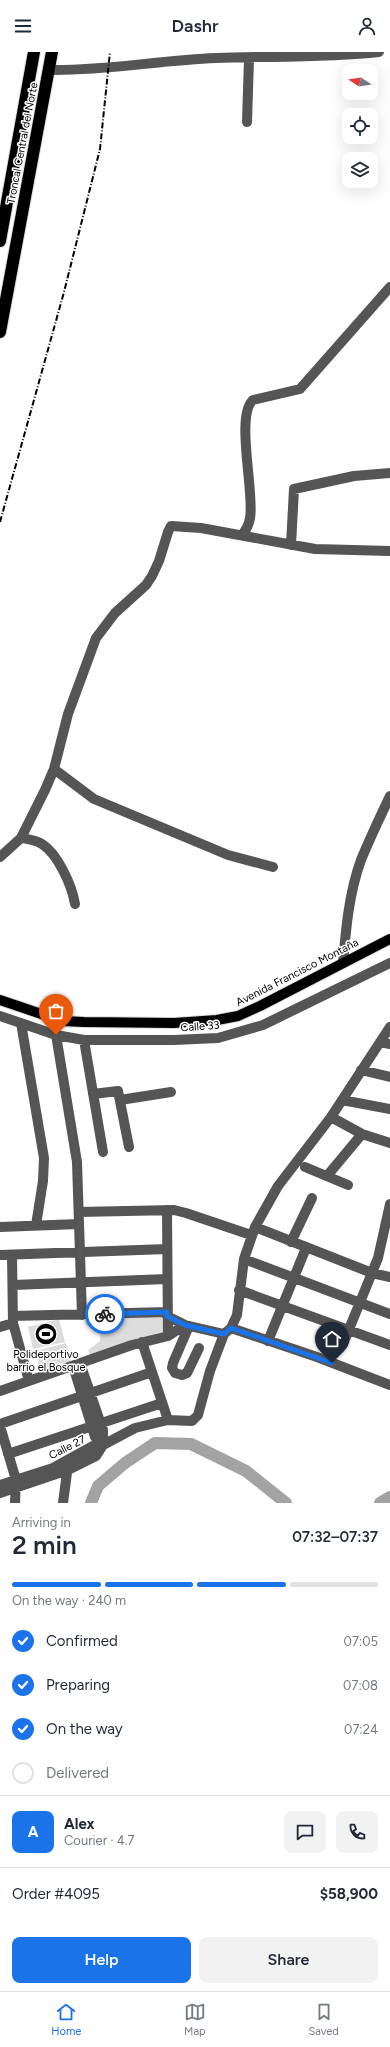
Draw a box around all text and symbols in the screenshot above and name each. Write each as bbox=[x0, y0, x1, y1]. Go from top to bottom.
icon: menu bbox=[12, 15, 34, 37]
text: Dashr bbox=[171, 15, 219, 37]
icon: person bbox=[356, 15, 378, 37]
north arrow bbox=[342, 64, 378, 100]
map controls bbox=[342, 64, 378, 188]
street label: Troncal Central del Norte bbox=[4, 81, 41, 205]
button: locate bbox=[342, 108, 378, 144]
button: layers bbox=[342, 152, 378, 188]
street label: Avenida Francisco Montaña bbox=[234, 936, 361, 1009]
pin bbox=[39, 994, 73, 1035]
icon: bag bbox=[45, 1000, 67, 1022]
street label: Calle 33 bbox=[180, 1019, 220, 1034]
courier bbox=[85, 1294, 125, 1334]
icon: bike bbox=[94, 1303, 116, 1325]
sports icon: Polideportivo barrio el Bosque bbox=[33, 1321, 59, 1347]
pin bbox=[315, 1322, 349, 1363]
icon: home bbox=[321, 1328, 343, 1350]
place label: Polideportivo barrio el Bosque bbox=[6, 1348, 86, 1374]
street label: Calle 27 bbox=[47, 1433, 88, 1462]
text: Arriving in bbox=[12, 1515, 71, 1530]
text: 07:32–07:37 bbox=[292, 1528, 378, 1546]
text: 2 min bbox=[12, 1529, 77, 1561]
text: On the way · 240 m bbox=[12, 1593, 126, 1608]
icon: check bbox=[12, 1630, 34, 1652]
text: Confirmed bbox=[46, 1632, 118, 1650]
text: 07:05 bbox=[344, 1634, 378, 1649]
icon: check bbox=[12, 1674, 34, 1696]
text: Preparing bbox=[46, 1676, 110, 1694]
text: 07:08 bbox=[343, 1678, 378, 1693]
icon: check bbox=[12, 1718, 34, 1740]
text: On the way bbox=[46, 1720, 123, 1738]
text: 07:24 bbox=[344, 1722, 378, 1737]
text: Delivered bbox=[46, 1764, 109, 1782]
button: chat bbox=[284, 1811, 326, 1853]
button: phone bbox=[336, 1811, 378, 1853]
text: Alex bbox=[64, 1815, 94, 1833]
text: A bbox=[28, 1823, 38, 1841]
text: Courier · 4.7 bbox=[64, 1833, 135, 1848]
text: Order #4095 bbox=[12, 1885, 100, 1903]
text: $58,900 bbox=[320, 1885, 378, 1903]
button: Help bbox=[12, 1937, 191, 1983]
button: Share bbox=[199, 1937, 378, 1983]
tab: Home bbox=[51, 2001, 81, 2038]
tab: Map bbox=[184, 2001, 206, 2038]
tab: Saved bbox=[308, 2001, 339, 2038]

